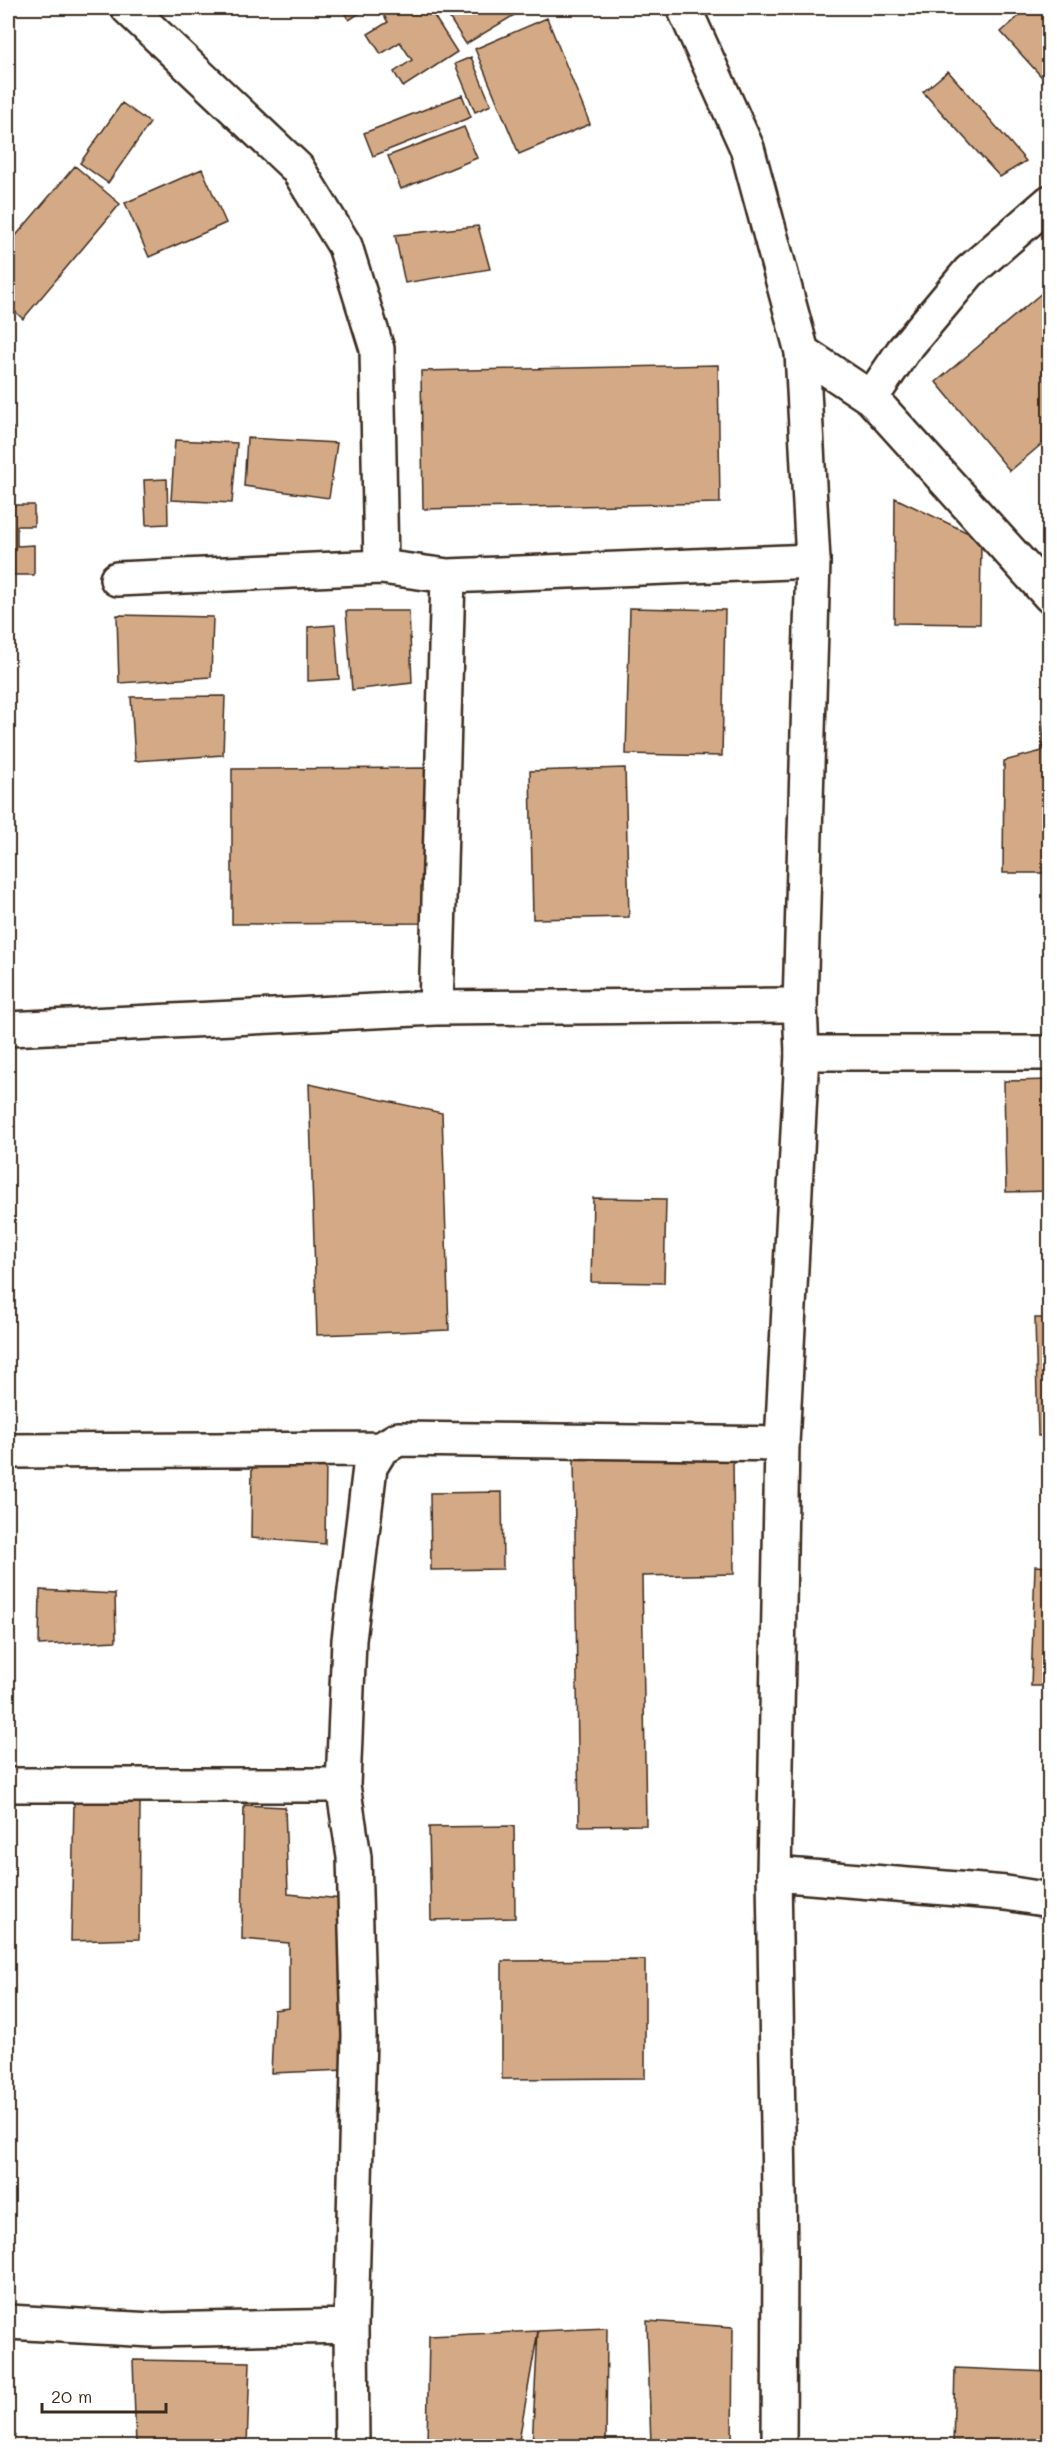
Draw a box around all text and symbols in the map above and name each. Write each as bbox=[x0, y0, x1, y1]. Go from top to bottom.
scale bar bbox=[42, 2376, 166, 2414]
text: 20 m bbox=[51, 2384, 92, 2408]

